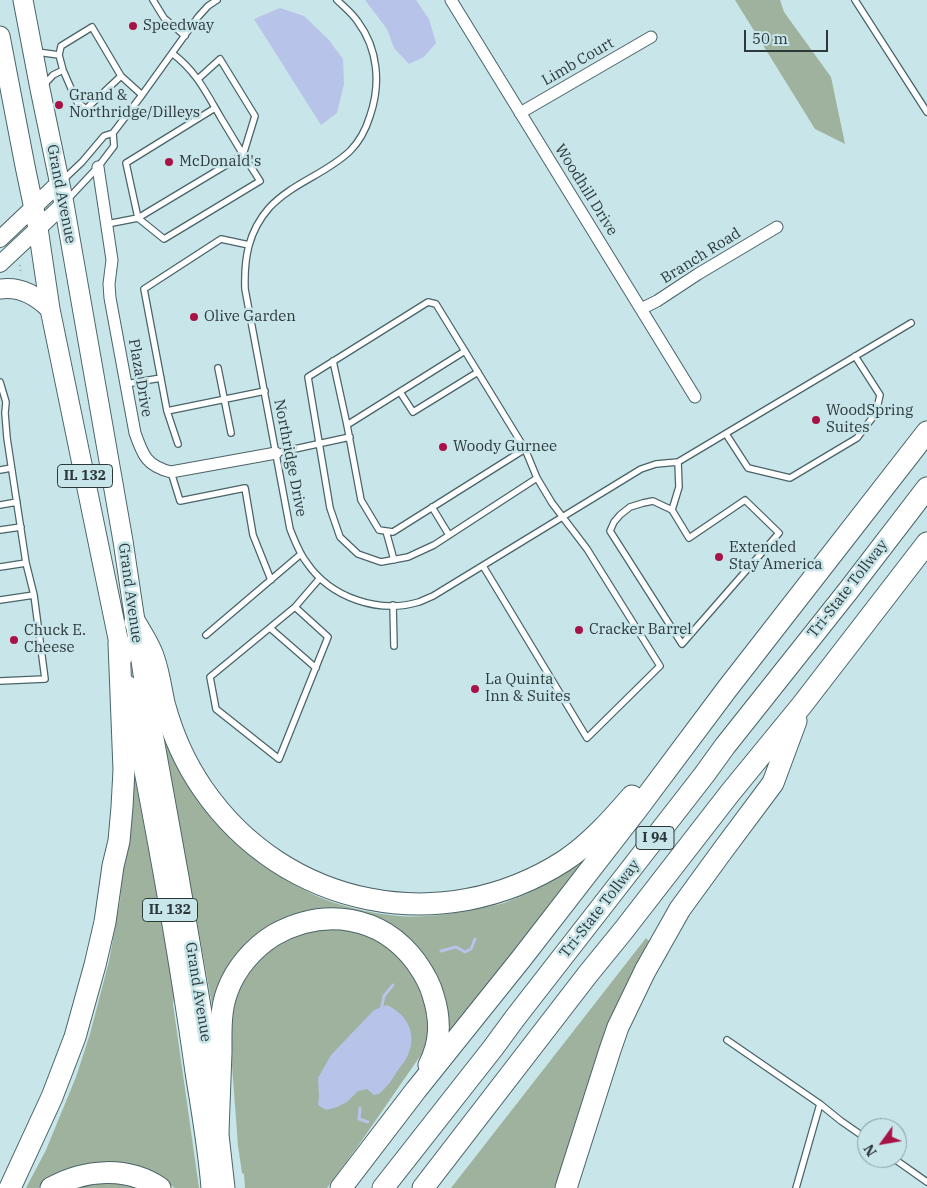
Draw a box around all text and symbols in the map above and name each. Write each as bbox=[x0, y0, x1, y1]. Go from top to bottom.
place label: Speedway bbox=[143, 17, 214, 35]
marker: Speedway bbox=[127, 20, 139, 32]
scale bar bbox=[747, 20, 831, 52]
text: 50 m bbox=[752, 29, 788, 48]
street label: Limb Court bbox=[539, 34, 617, 90]
place label: Grand & Northridge/Dilleys bbox=[69, 87, 200, 122]
marker: Grand & Northridge/Dilleys bbox=[53, 99, 65, 111]
street label: Woodhill Drive bbox=[551, 141, 621, 239]
street label: Grand Avenue bbox=[43, 143, 79, 245]
place label: McDonald's bbox=[179, 153, 261, 171]
marker: McDonald's bbox=[163, 156, 175, 168]
street label: Branch Road bbox=[658, 224, 744, 288]
place label: Olive Garden bbox=[204, 308, 296, 326]
marker: Olive Garden bbox=[188, 311, 200, 323]
street label: Plaza Drive bbox=[124, 337, 156, 419]
street label: Northridge Drive bbox=[270, 398, 310, 518]
place label: WoodSpring Suites bbox=[826, 402, 913, 437]
marker: WoodSpring Suites bbox=[810, 414, 822, 426]
place label: Woody Gurnee bbox=[453, 438, 557, 456]
marker: Woody Gurnee bbox=[437, 441, 449, 453]
road number: IL 132 bbox=[58, 464, 112, 488]
street label: Tri-State Tollway bbox=[804, 536, 892, 642]
place label: Extended Stay America bbox=[729, 539, 823, 574]
street label: Grand Avenue bbox=[114, 542, 146, 644]
marker: Extended Stay America bbox=[713, 551, 725, 563]
place label: Cracker Barrel bbox=[589, 621, 692, 639]
place label: Chuck E. Cheese bbox=[24, 622, 86, 657]
marker: Cracker Barrel bbox=[573, 624, 585, 636]
marker: Chuck E. Cheese bbox=[8, 634, 20, 646]
place label: La Quinta Inn & Suites bbox=[485, 671, 570, 706]
marker: La Quinta Inn & Suites bbox=[469, 683, 481, 695]
road number: I 94 bbox=[636, 826, 674, 850]
street label: Tri-State Tollway bbox=[556, 856, 644, 962]
road number: IL 132 bbox=[142, 898, 198, 922]
street label: Grand Avenue bbox=[181, 941, 215, 1043]
north arrow bbox=[857, 1118, 907, 1168]
text: N bbox=[860, 1141, 881, 1160]

